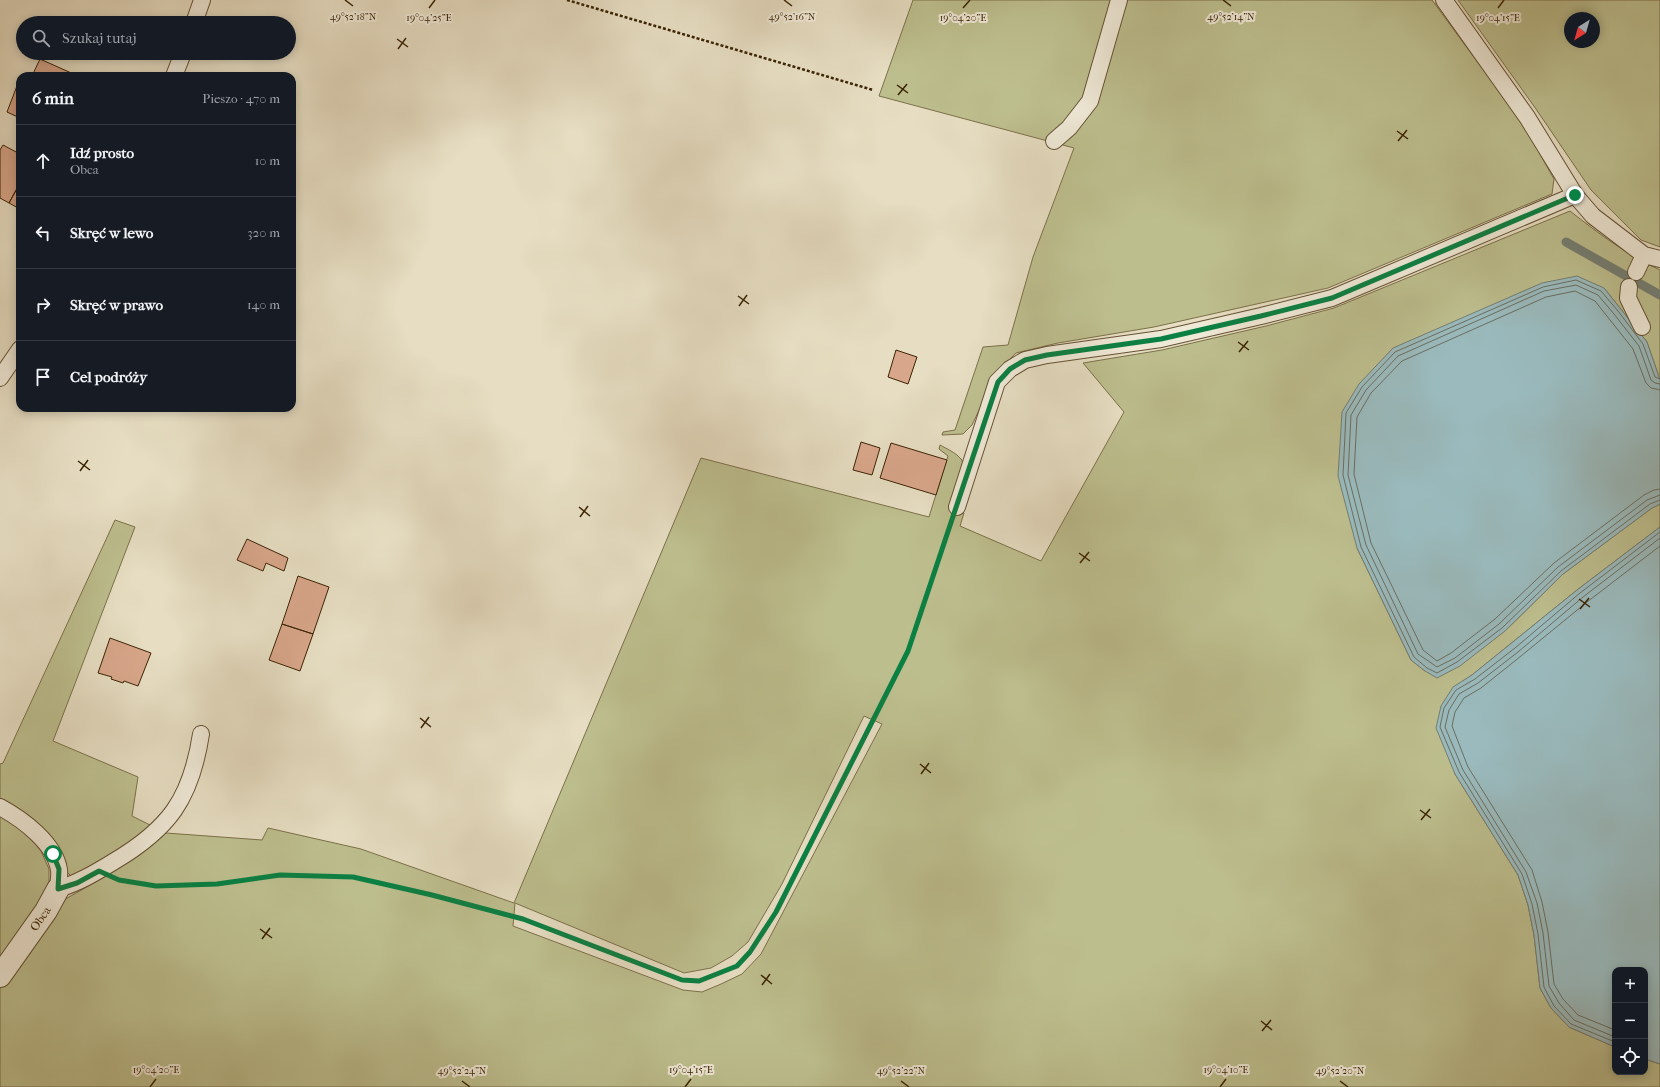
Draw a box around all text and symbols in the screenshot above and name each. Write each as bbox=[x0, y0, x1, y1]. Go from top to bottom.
text: 49°52'18"N bbox=[330, 11, 377, 23]
text: 49°52'16"N bbox=[769, 11, 816, 23]
text: 49°52'14"N bbox=[1207, 11, 1255, 23]
text: 19°04'25"E bbox=[406, 12, 452, 24]
text: 19°04'20"E bbox=[940, 12, 986, 24]
text: 19°04'15"E bbox=[1476, 12, 1520, 24]
north arrow bbox=[1564, 12, 1600, 48]
search box bbox=[16, 16, 296, 60]
icon: search bbox=[30, 27, 52, 49]
text: Szukaj tutaj bbox=[62, 29, 136, 47]
text: 6 min bbox=[32, 88, 74, 108]
text: Pieszo · 470 m bbox=[202, 91, 280, 106]
text: Idź prosto bbox=[70, 144, 134, 162]
icon: ahead bbox=[32, 150, 54, 172]
text: 10 m bbox=[255, 153, 280, 168]
text: Obca bbox=[70, 162, 99, 177]
route end bbox=[1566, 186, 1584, 204]
icon: left bbox=[32, 222, 54, 244]
text: Skręć w lewo bbox=[70, 224, 153, 242]
text: 320 m bbox=[247, 225, 280, 240]
icon: right bbox=[32, 294, 54, 316]
text: Skręć w prawo bbox=[70, 296, 163, 314]
text: 140 m bbox=[247, 297, 280, 312]
icon: arrive bbox=[32, 366, 54, 388]
text: Cel podróży bbox=[70, 368, 147, 386]
route start bbox=[44, 845, 62, 863]
street label: Obca bbox=[27, 904, 54, 934]
map controls bbox=[1612, 967, 1648, 1075]
button: + bbox=[1612, 967, 1648, 1003]
button: − bbox=[1612, 1003, 1648, 1039]
button: locate bbox=[1612, 1039, 1648, 1075]
text: 19°04'20"E bbox=[133, 1064, 179, 1076]
text: 19°04'15"E bbox=[669, 1064, 713, 1076]
text: 19°04'10"E bbox=[1204, 1064, 1248, 1076]
text: 49°52'24"N bbox=[438, 1065, 487, 1077]
text: 49°52'22"N bbox=[877, 1065, 925, 1077]
text: 49°52'20"N bbox=[1316, 1065, 1365, 1077]

